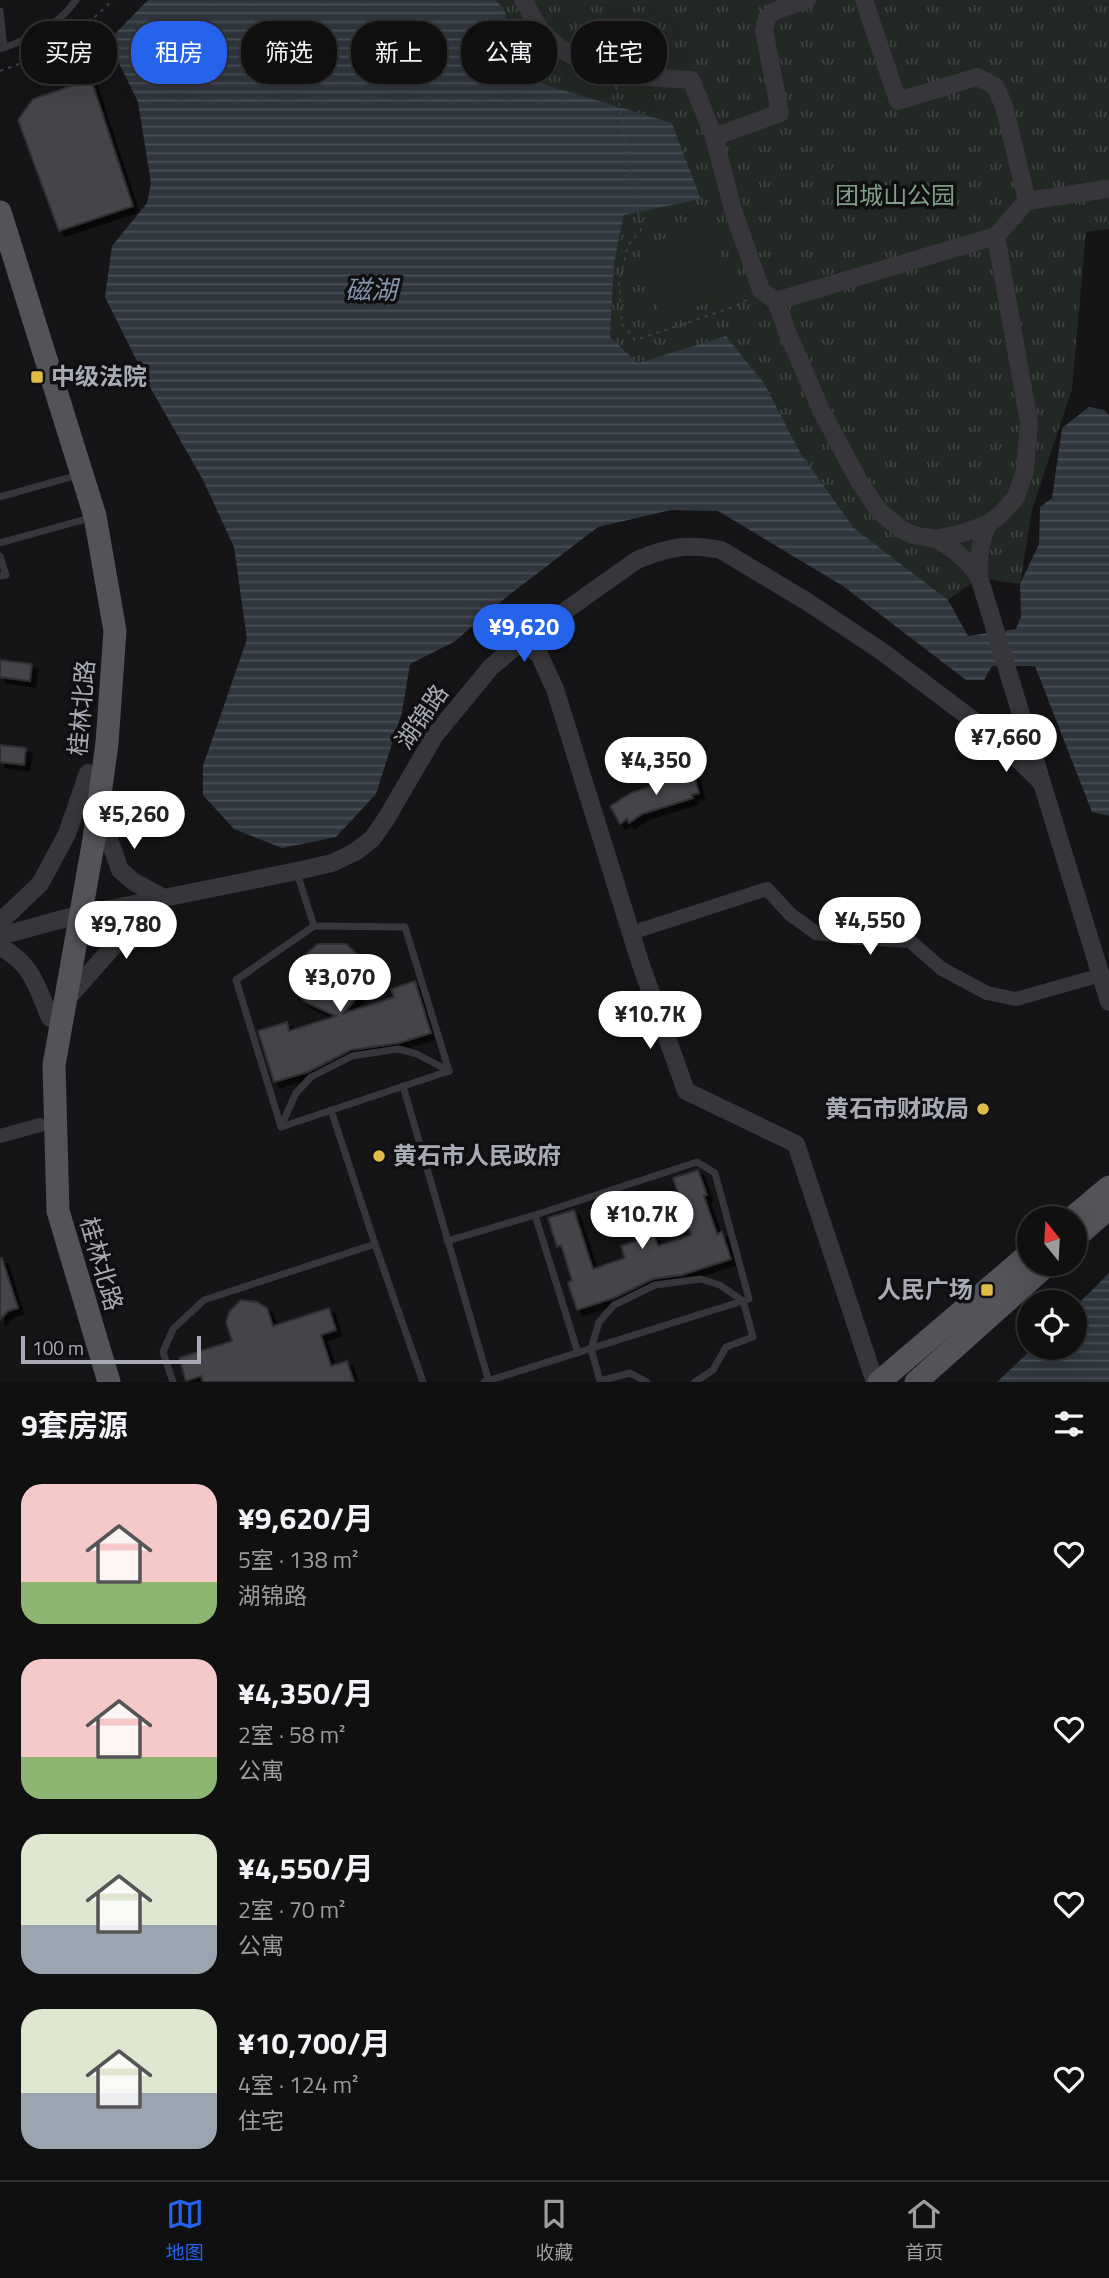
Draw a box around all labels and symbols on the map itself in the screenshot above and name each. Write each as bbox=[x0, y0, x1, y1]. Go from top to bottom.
park label: 团城山公园 bbox=[835, 177, 955, 213]
water label: 磁湖 bbox=[345, 270, 401, 309]
place label: 中级法院 bbox=[51, 358, 147, 394]
marker: 中级法院 bbox=[29, 369, 45, 385]
pin: ¥9,620 bbox=[467, 604, 581, 664]
street label: 桂林北路 bbox=[59, 659, 103, 757]
street label: 湖锦路 bbox=[386, 677, 457, 756]
pin: ¥7,660 bbox=[949, 714, 1063, 774]
pin: ¥4,350 bbox=[599, 738, 713, 797]
pin: ¥5,260 bbox=[77, 792, 191, 851]
pin: ¥4,550 bbox=[813, 898, 927, 957]
pin: ¥9,780 bbox=[69, 902, 183, 961]
pin: ¥3,070 bbox=[283, 954, 397, 1014]
pin: ¥10.7K bbox=[593, 992, 707, 1051]
place label: 黄石市财政局 bbox=[825, 1090, 969, 1126]
marker: 黄石市财政局 bbox=[975, 1101, 991, 1117]
place label: 黄石市人民政府 bbox=[393, 1137, 561, 1173]
marker: 黄石市人民政府 bbox=[371, 1148, 387, 1164]
pin: ¥10.7K bbox=[585, 1192, 699, 1251]
north arrow bbox=[1017, 1206, 1087, 1276]
street label: 桂林北路 bbox=[71, 1213, 132, 1315]
place label: 人民广场 bbox=[877, 1271, 973, 1307]
marker: 人民广场 bbox=[979, 1282, 995, 1298]
scale bar bbox=[21, 1333, 201, 1365]

